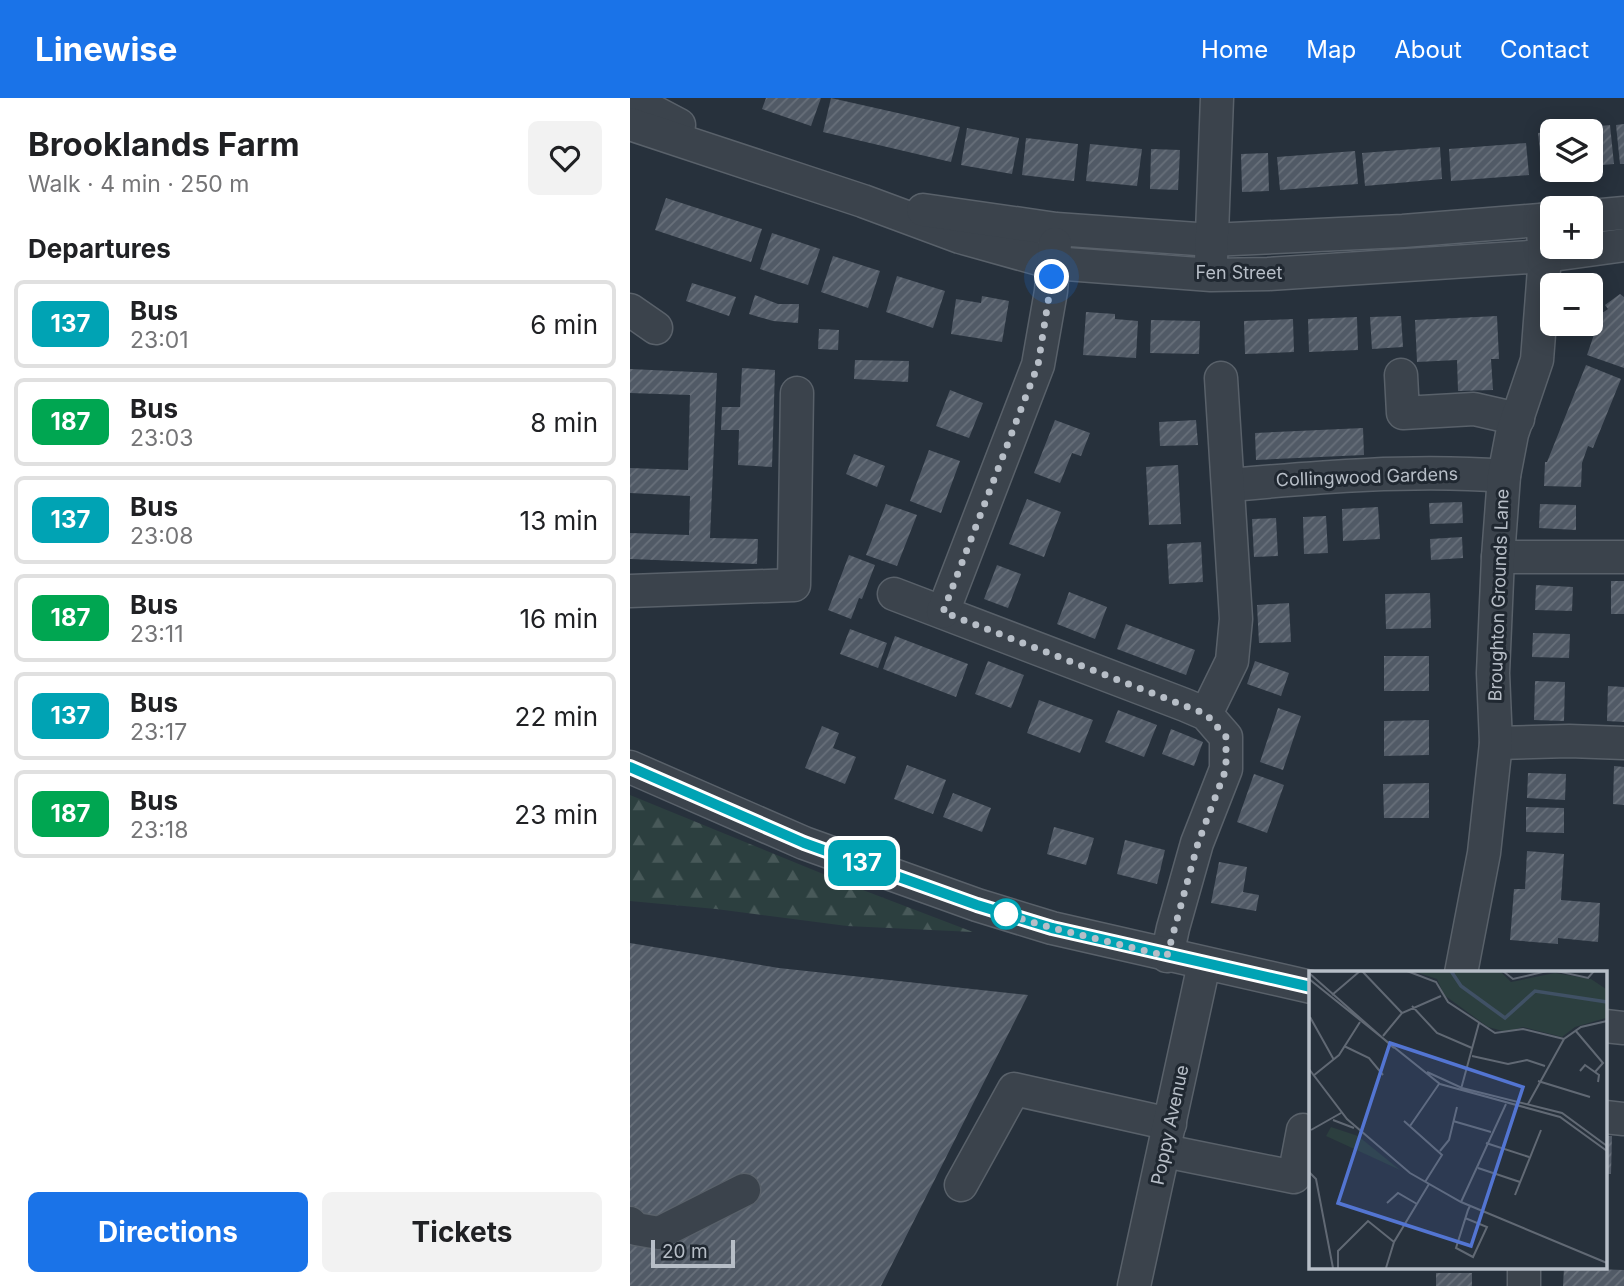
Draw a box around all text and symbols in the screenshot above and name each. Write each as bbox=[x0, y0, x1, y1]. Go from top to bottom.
text: Linewise bbox=[35, 29, 178, 69]
text: Home bbox=[1201, 35, 1268, 64]
text: Map bbox=[1306, 35, 1356, 64]
text: About bbox=[1394, 35, 1462, 64]
text: Contact bbox=[1500, 35, 1589, 64]
map controls bbox=[1540, 119, 1603, 336]
button: layers bbox=[1540, 119, 1603, 182]
button: heart bbox=[528, 121, 602, 195]
text: Brooklands Farm bbox=[28, 124, 300, 164]
text: Walk · 4 min · 250 m bbox=[28, 170, 250, 198]
button: + bbox=[1540, 196, 1603, 259]
text: Departures bbox=[28, 233, 171, 264]
your location bbox=[1034, 259, 1069, 294]
street label: Fen Street bbox=[1196, 262, 1283, 283]
button: − bbox=[1540, 273, 1603, 336]
text: Bus bbox=[130, 295, 178, 326]
text: 137 bbox=[51, 309, 90, 338]
text: 6 min bbox=[530, 309, 598, 340]
text: 23:01 bbox=[130, 326, 189, 354]
text: Bus bbox=[130, 393, 178, 424]
text: 187 bbox=[51, 407, 90, 436]
text: 8 min bbox=[530, 407, 598, 438]
text: 23:03 bbox=[130, 424, 194, 452]
street label: Collingwood Gardens bbox=[1275, 463, 1459, 490]
street label: Broughton Grounds Lane bbox=[1484, 488, 1513, 702]
text: Bus bbox=[130, 491, 178, 522]
text: 137 bbox=[51, 505, 90, 534]
text: 13 min bbox=[520, 505, 598, 536]
text: 23:08 bbox=[130, 522, 194, 550]
text: Bus bbox=[130, 589, 178, 620]
text: 187 bbox=[51, 603, 90, 632]
text: 16 min bbox=[520, 603, 598, 634]
text: 23:11 bbox=[130, 620, 184, 648]
text: Bus bbox=[130, 687, 178, 718]
text: 137 bbox=[51, 701, 90, 730]
text: 22 min bbox=[515, 701, 598, 732]
text: 23:17 bbox=[130, 718, 187, 746]
text: Bus bbox=[130, 785, 178, 816]
text: 187 bbox=[51, 799, 90, 828]
text: 23 min bbox=[514, 799, 598, 830]
text: 23:18 bbox=[130, 816, 188, 844]
line badge: 137 bbox=[822, 840, 902, 886]
text: 137 bbox=[842, 848, 882, 877]
unlabelled marker bbox=[991, 899, 1021, 929]
inset map bbox=[1309, 971, 1606, 1268]
street label: Poppy Avenue bbox=[1147, 1063, 1192, 1187]
button: Directions bbox=[28, 1192, 308, 1272]
button: Tickets bbox=[322, 1192, 602, 1272]
scale bar bbox=[651, 1237, 735, 1269]
text: 20 m bbox=[662, 1240, 708, 1263]

